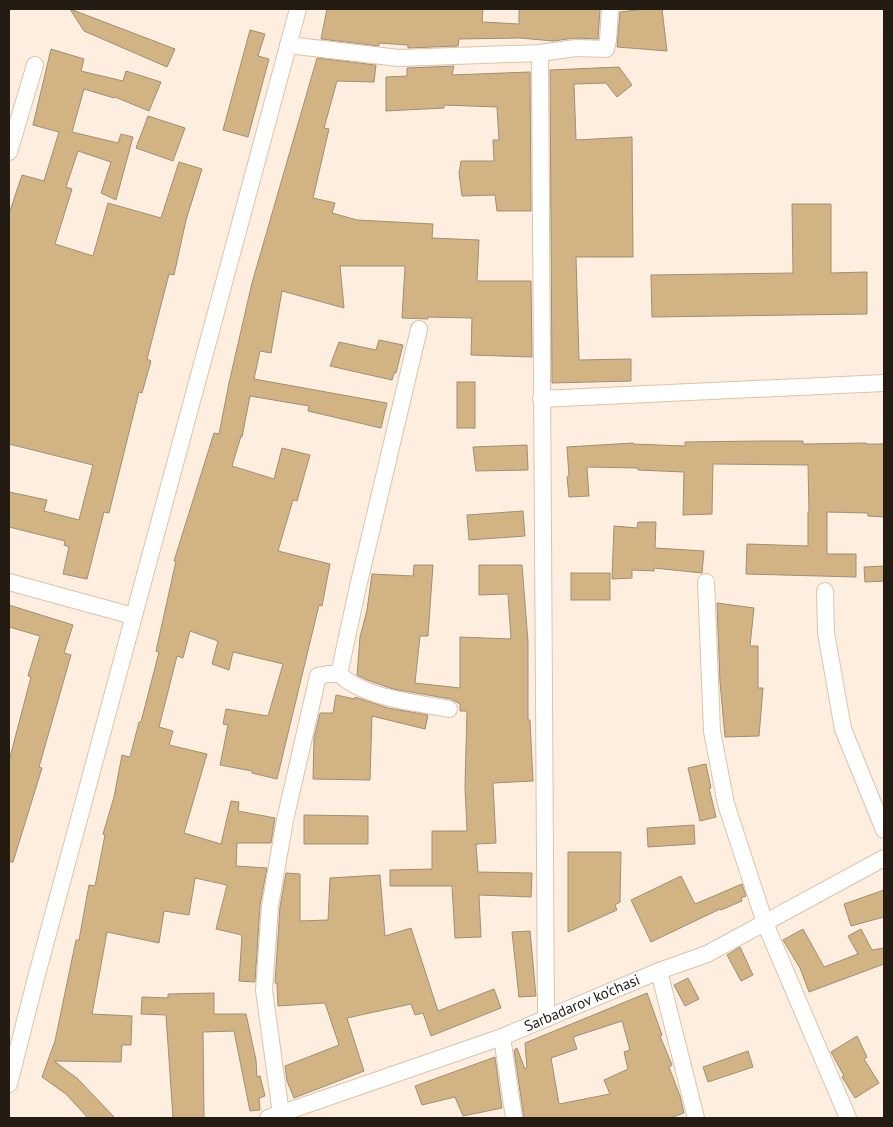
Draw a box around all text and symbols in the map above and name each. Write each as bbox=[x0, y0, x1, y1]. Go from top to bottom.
street label: Sarbadarov ko'chasi bbox=[521, 970, 643, 1036]

